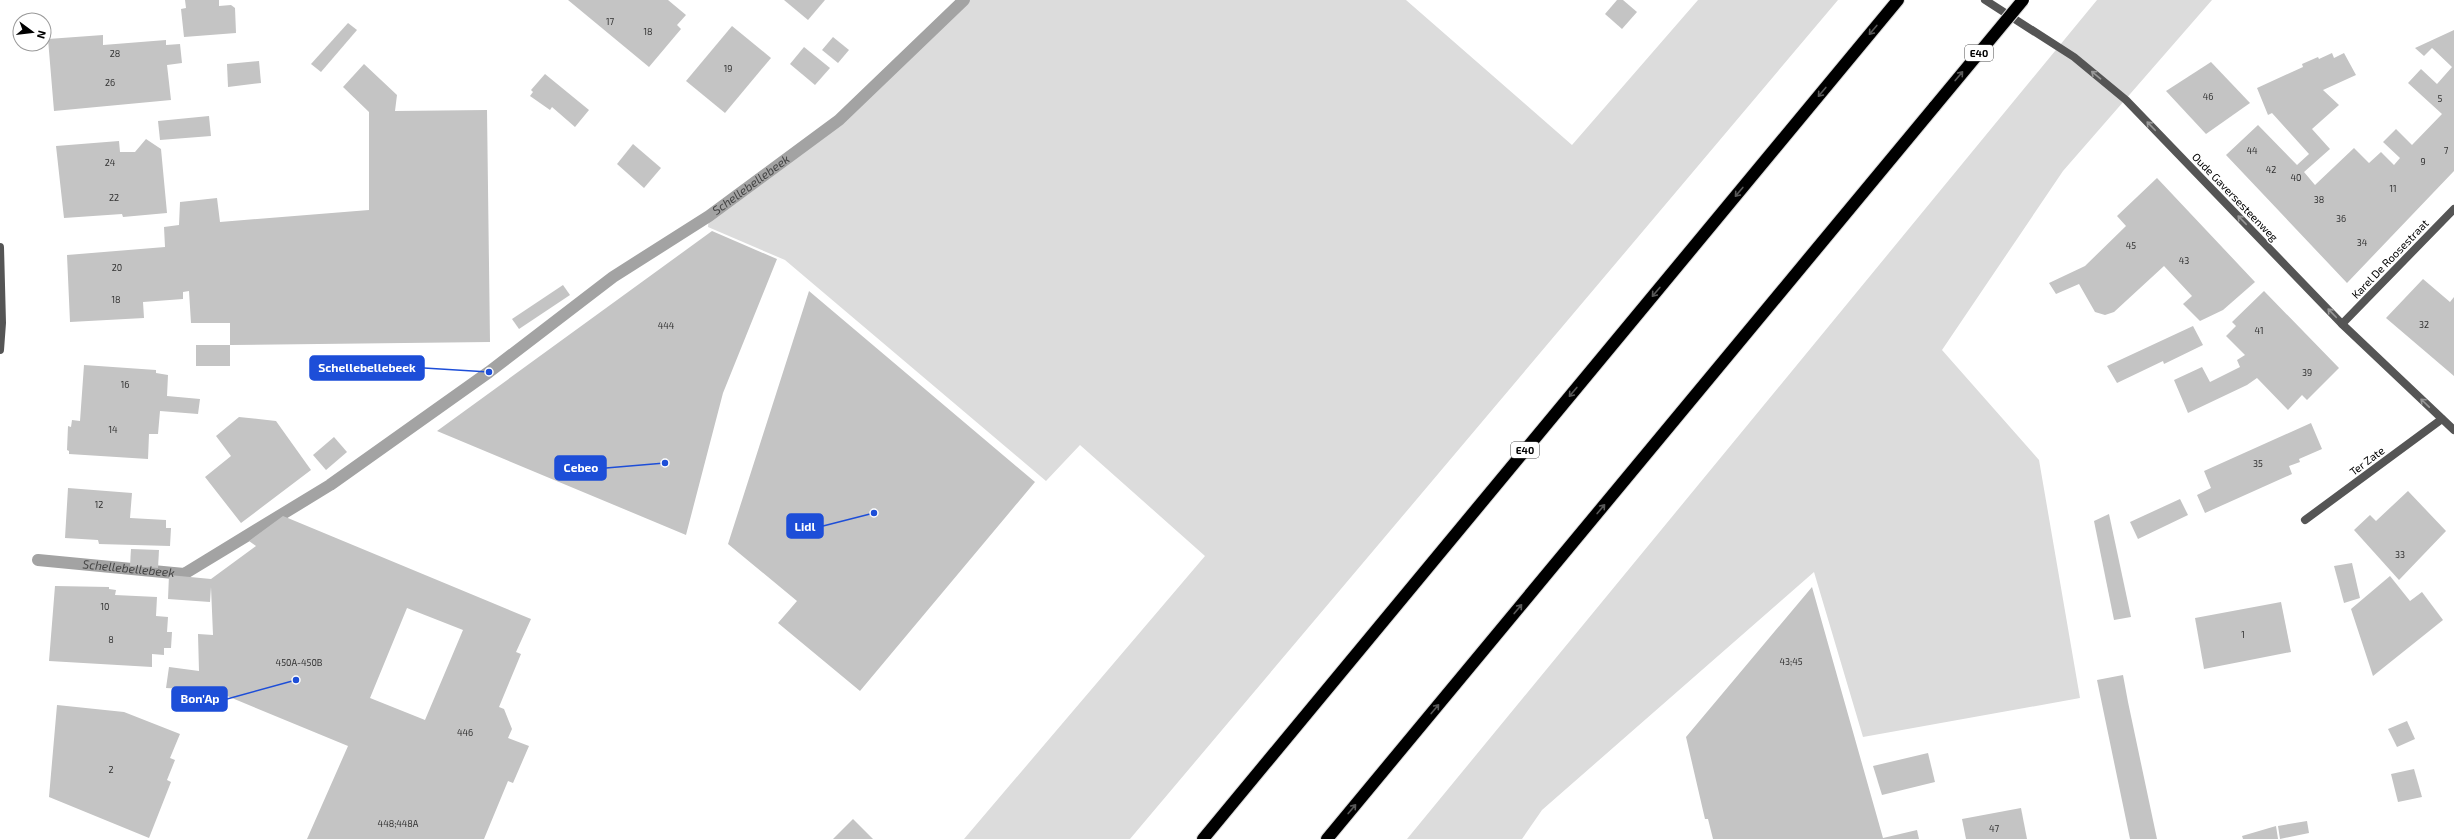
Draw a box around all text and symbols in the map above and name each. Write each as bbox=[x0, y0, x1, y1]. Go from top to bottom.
north arrow bbox=[12, 12, 52, 52]
house number: 17 bbox=[606, 16, 614, 27]
one-way arrow bbox=[1868, 25, 1877, 35]
house number: 18 bbox=[643, 26, 653, 37]
text: N bbox=[35, 29, 49, 40]
road number: E40 bbox=[1965, 45, 1993, 61]
house number: 28 bbox=[110, 48, 120, 59]
house number: 19 bbox=[724, 63, 732, 74]
one-way arrow bbox=[2090, 70, 2101, 79]
one-way arrow bbox=[1955, 71, 1964, 81]
house number: 26 bbox=[105, 77, 115, 88]
one-way arrow bbox=[1817, 86, 1826, 97]
house number: 46 bbox=[2203, 91, 2213, 102]
house number: 5 bbox=[2438, 93, 2443, 104]
one-way arrow bbox=[2146, 121, 2156, 131]
house number: 44 bbox=[2246, 145, 2258, 156]
house number: 7 bbox=[2444, 145, 2449, 156]
street label: Oude Gaversesteenweg bbox=[2190, 150, 2281, 244]
water label: Schellebellebeek bbox=[709, 151, 792, 217]
house number: 9 bbox=[2420, 156, 2426, 167]
house number: 24 bbox=[105, 157, 116, 168]
house number: 42 bbox=[2266, 164, 2276, 175]
house number: 40 bbox=[2291, 172, 2301, 183]
house number: 11 bbox=[2389, 183, 2397, 194]
one-way arrow bbox=[1734, 186, 1743, 197]
house number: 22 bbox=[109, 192, 119, 203]
house number: 38 bbox=[2314, 194, 2324, 205]
house number: 36 bbox=[2336, 213, 2346, 224]
one-way arrow bbox=[2237, 215, 2246, 225]
street label: Karel De Roosestraat bbox=[2348, 216, 2431, 301]
house number: 34 bbox=[2357, 237, 2368, 248]
house number: 45 bbox=[2126, 240, 2136, 251]
house number: 43 bbox=[2179, 255, 2189, 266]
house number: 20 bbox=[112, 262, 122, 273]
one-way arrow bbox=[1651, 287, 1660, 297]
house number: 18 bbox=[111, 294, 121, 305]
one-way arrow bbox=[2327, 308, 2337, 318]
house number: 32 bbox=[2419, 319, 2429, 330]
house number: 444 bbox=[658, 320, 675, 331]
house number: 41 bbox=[2254, 325, 2264, 336]
callout: Schellebellebeek bbox=[310, 356, 424, 380]
text: Schellebellebeek bbox=[318, 360, 416, 374]
house number: 39 bbox=[2302, 367, 2312, 378]
house number: 16 bbox=[121, 379, 129, 390]
one-way arrow bbox=[1569, 387, 1577, 398]
one-way arrow bbox=[2420, 399, 2431, 408]
house number: 14 bbox=[108, 424, 118, 435]
road number: E40 bbox=[1511, 442, 1539, 458]
street label: Ter Zate bbox=[2347, 443, 2387, 478]
callout: Cebeo bbox=[555, 456, 606, 480]
house number: 35 bbox=[2253, 458, 2263, 469]
text: Cebeo bbox=[564, 460, 598, 474]
house number: 12 bbox=[95, 499, 103, 510]
one-way arrow bbox=[1596, 503, 1605, 514]
callout: Lidl bbox=[787, 514, 823, 538]
text: Lidl bbox=[795, 519, 815, 533]
house number: 33 bbox=[2395, 549, 2405, 560]
water label: Schellebellebeek bbox=[82, 556, 175, 579]
house number: 10 bbox=[100, 601, 110, 612]
one-way arrow bbox=[1513, 603, 1522, 614]
house number: 1 bbox=[2241, 629, 2245, 640]
house number: 8 bbox=[108, 634, 114, 645]
house number: 43;45 bbox=[1779, 656, 1803, 667]
house number: 450A-450B bbox=[276, 657, 323, 668]
callout: Bon'Ap bbox=[172, 687, 227, 711]
text: Bon'Ap bbox=[181, 691, 220, 705]
one-way arrow bbox=[1430, 704, 1439, 714]
house number: 446 bbox=[457, 727, 473, 738]
house number: 2 bbox=[108, 764, 114, 775]
one-way arrow bbox=[1347, 804, 1356, 814]
house number: 448;448A bbox=[378, 818, 419, 829]
house number: 47 bbox=[1989, 823, 1999, 834]

